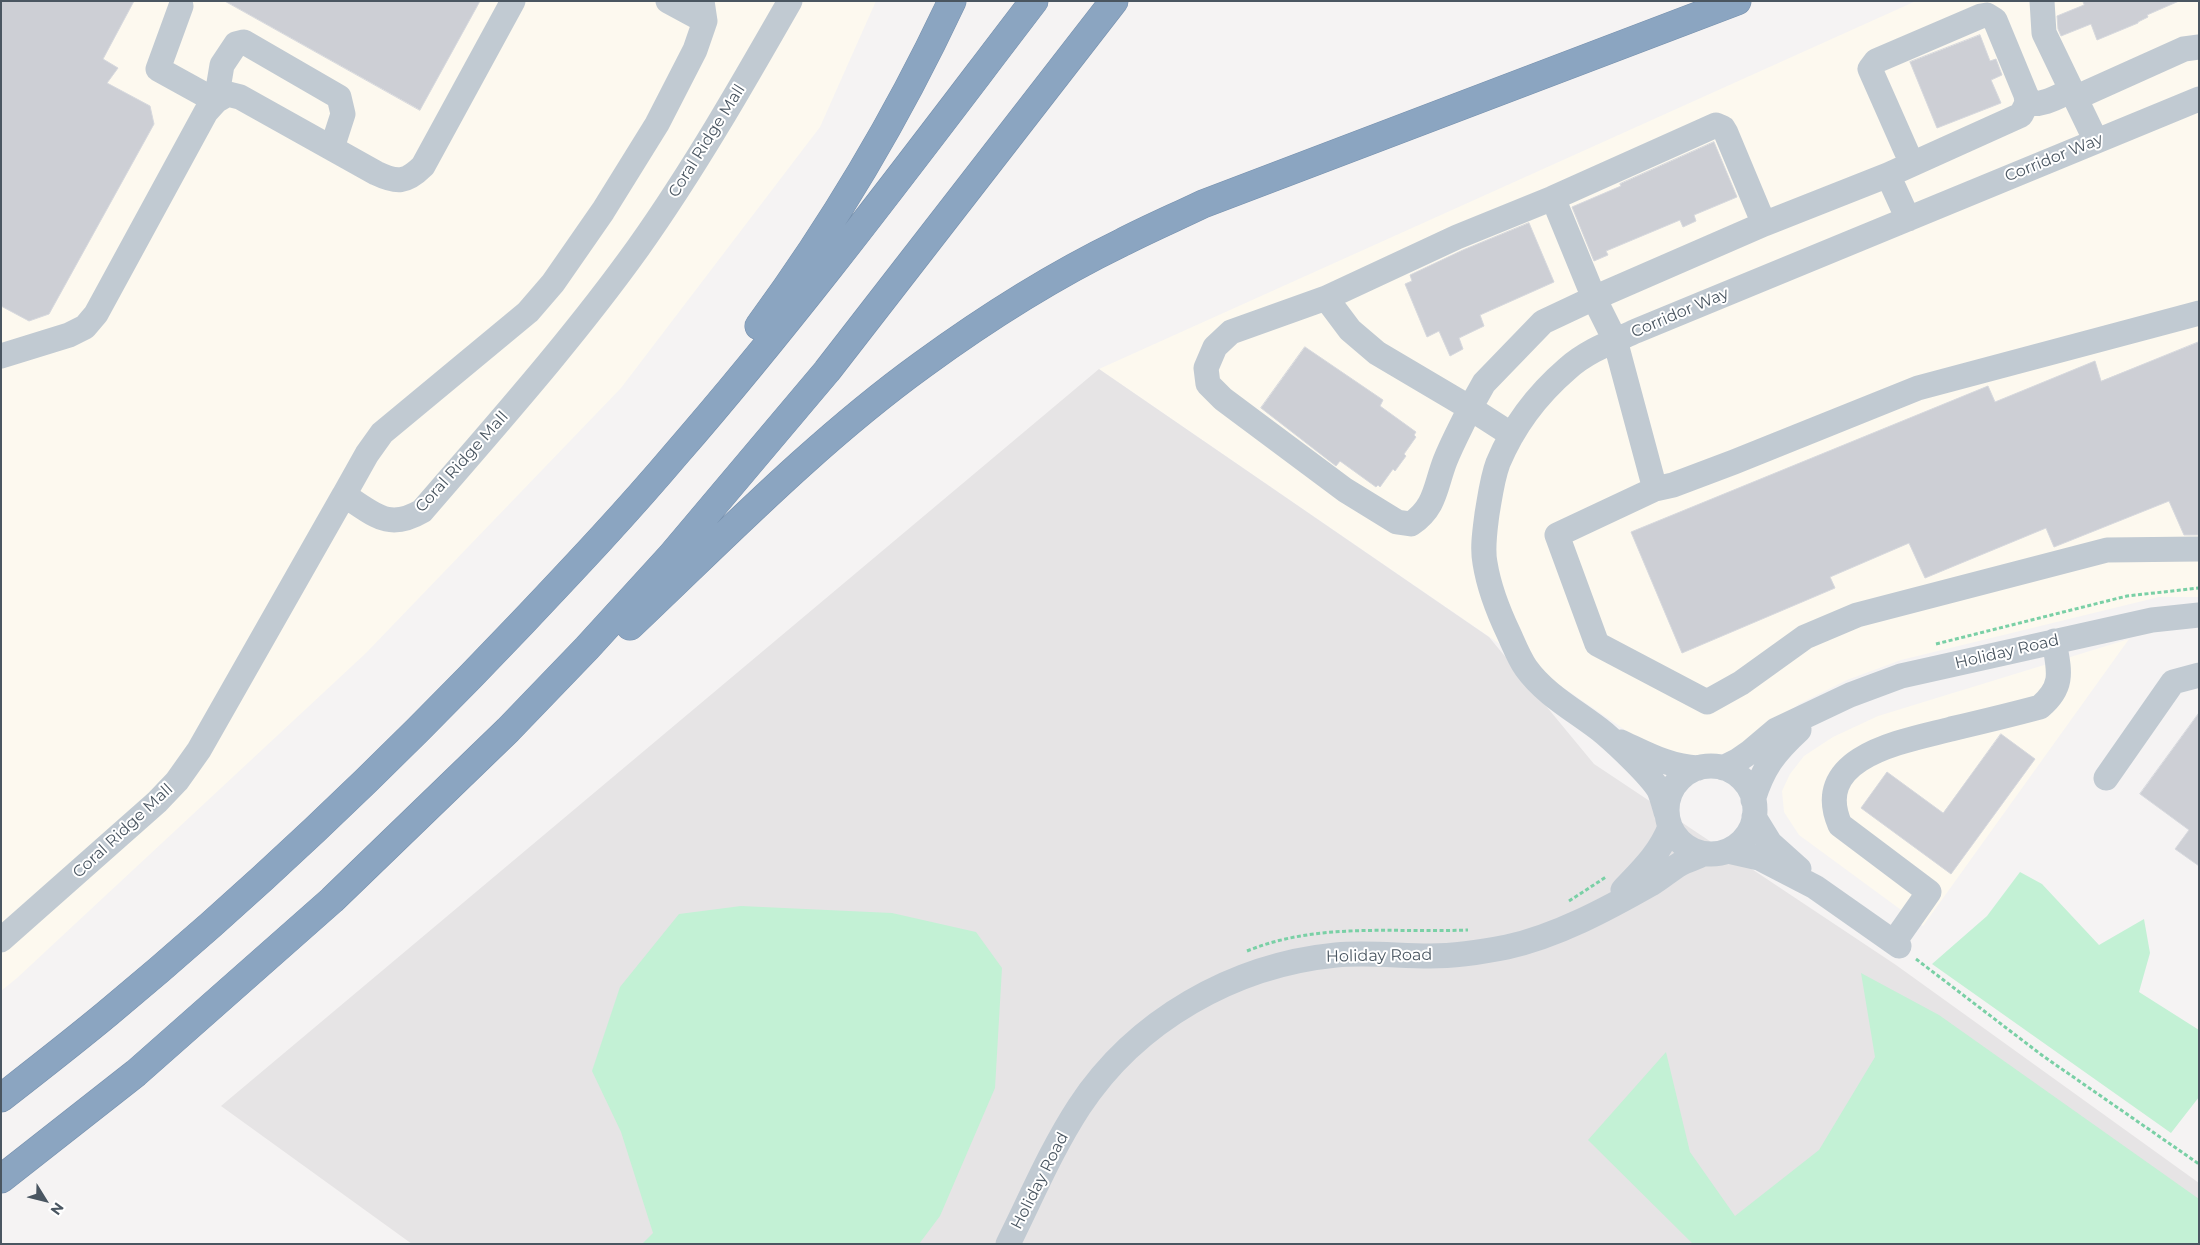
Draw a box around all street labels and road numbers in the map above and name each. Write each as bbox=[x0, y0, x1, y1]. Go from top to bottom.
street label: Coral Ridge Mall bbox=[665, 81, 749, 201]
street label: Corridor Way bbox=[2002, 130, 2106, 186]
street label: Corridor Way bbox=[1628, 284, 1732, 342]
street label: Coral Ridge Mall bbox=[412, 407, 512, 517]
street label: Holiday Road bbox=[1953, 631, 2061, 673]
street label: Coral Ridge Mall bbox=[69, 780, 177, 882]
street label: Holiday Road bbox=[1326, 945, 1432, 967]
street label: Holiday Road bbox=[1007, 1129, 1073, 1233]

